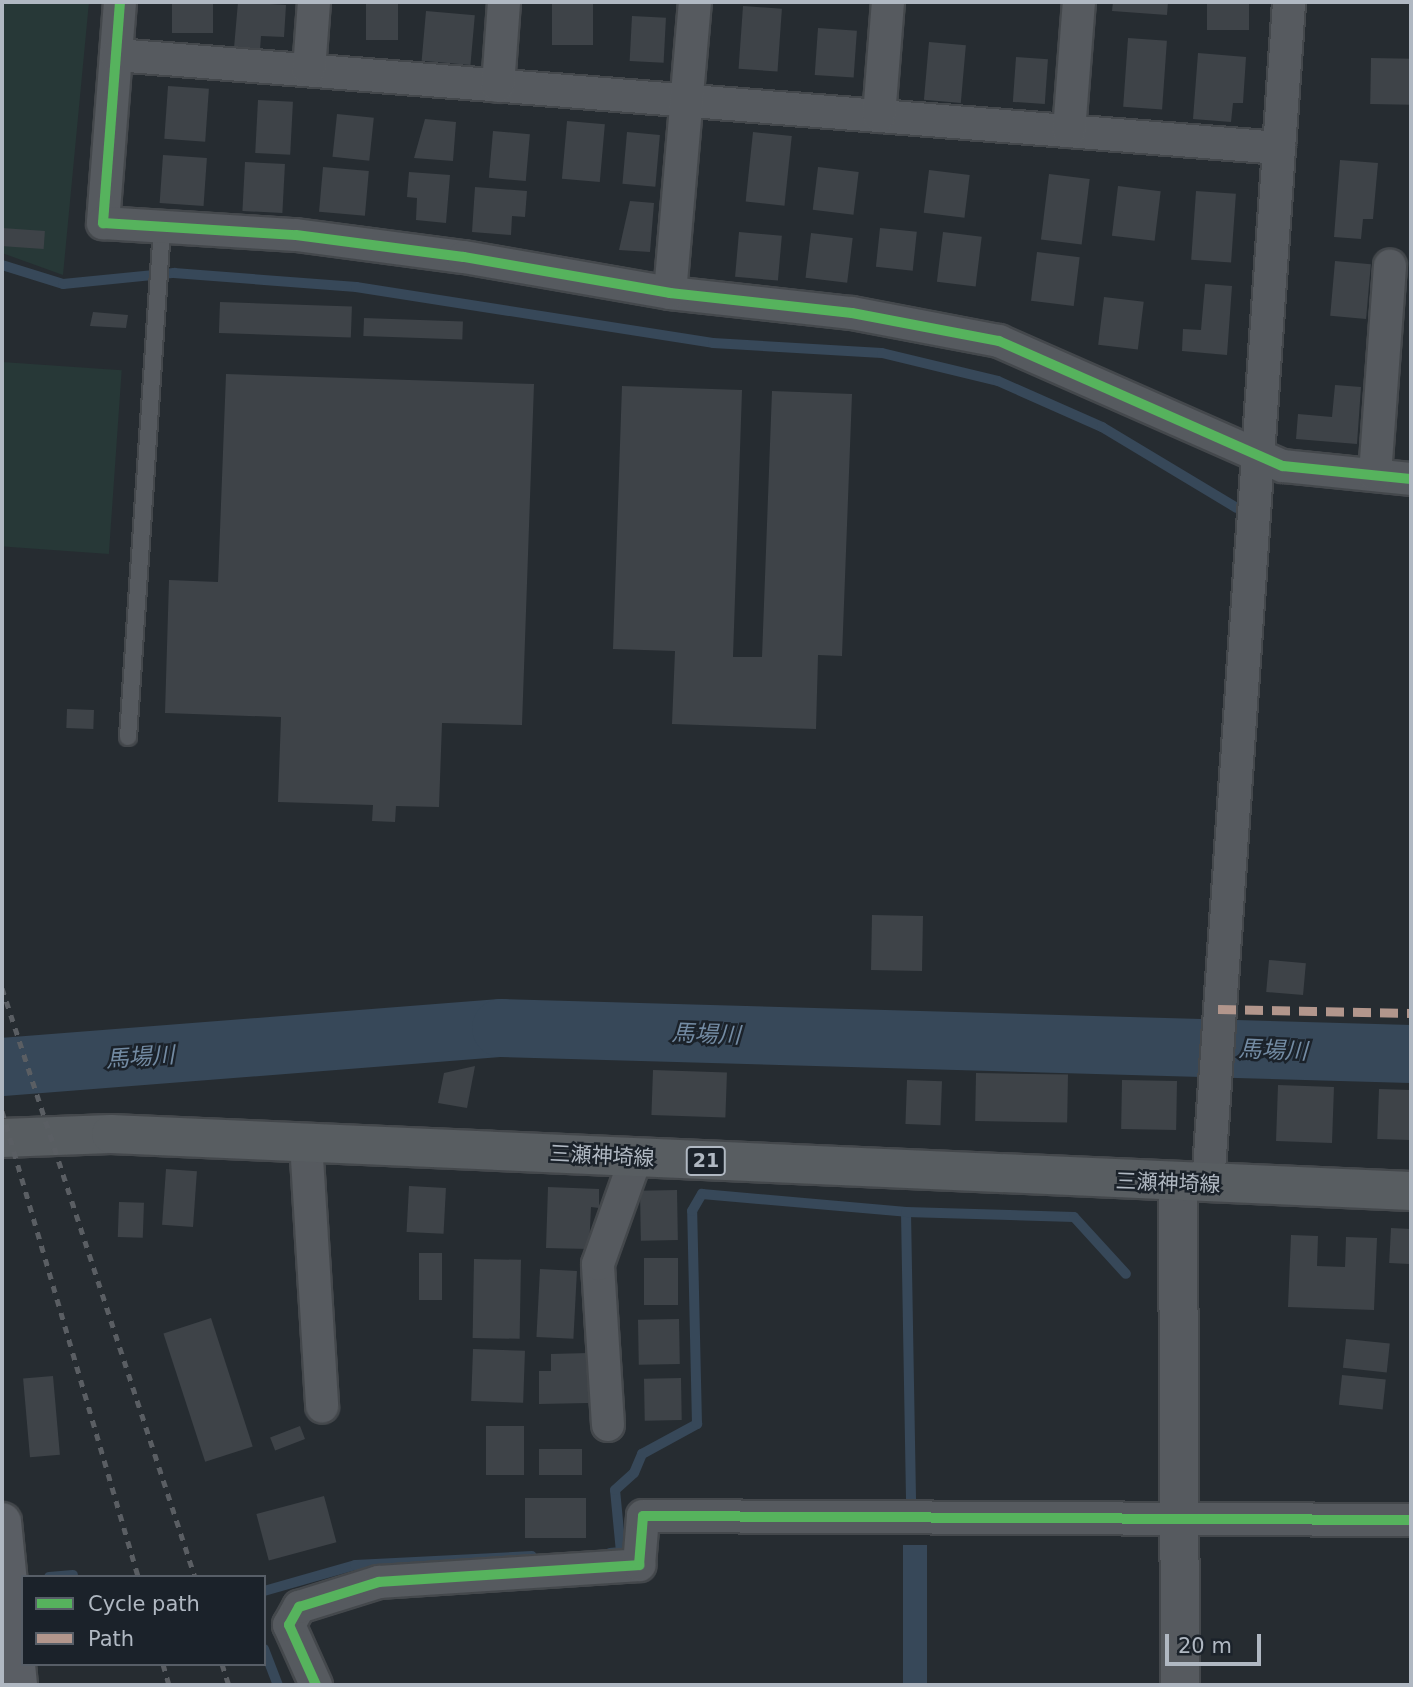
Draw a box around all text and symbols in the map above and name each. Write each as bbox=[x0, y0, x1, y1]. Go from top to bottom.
water label: 馬場川 bbox=[671, 1019, 741, 1049]
water label: 馬場川 bbox=[1238, 1035, 1308, 1065]
water label: 馬場川 bbox=[105, 1041, 175, 1073]
street label: 三瀬神埼線 bbox=[549, 1141, 655, 1171]
road number: 21 bbox=[685, 1146, 727, 1176]
street label: 三瀬神埼線 bbox=[1115, 1169, 1221, 1197]
legend bbox=[21, 1575, 266, 1666]
text: Cycle path bbox=[88, 1592, 200, 1616]
scale bar bbox=[1168, 1620, 1264, 1664]
text: Path bbox=[88, 1627, 134, 1651]
text: 20 m bbox=[1178, 1634, 1232, 1658]

